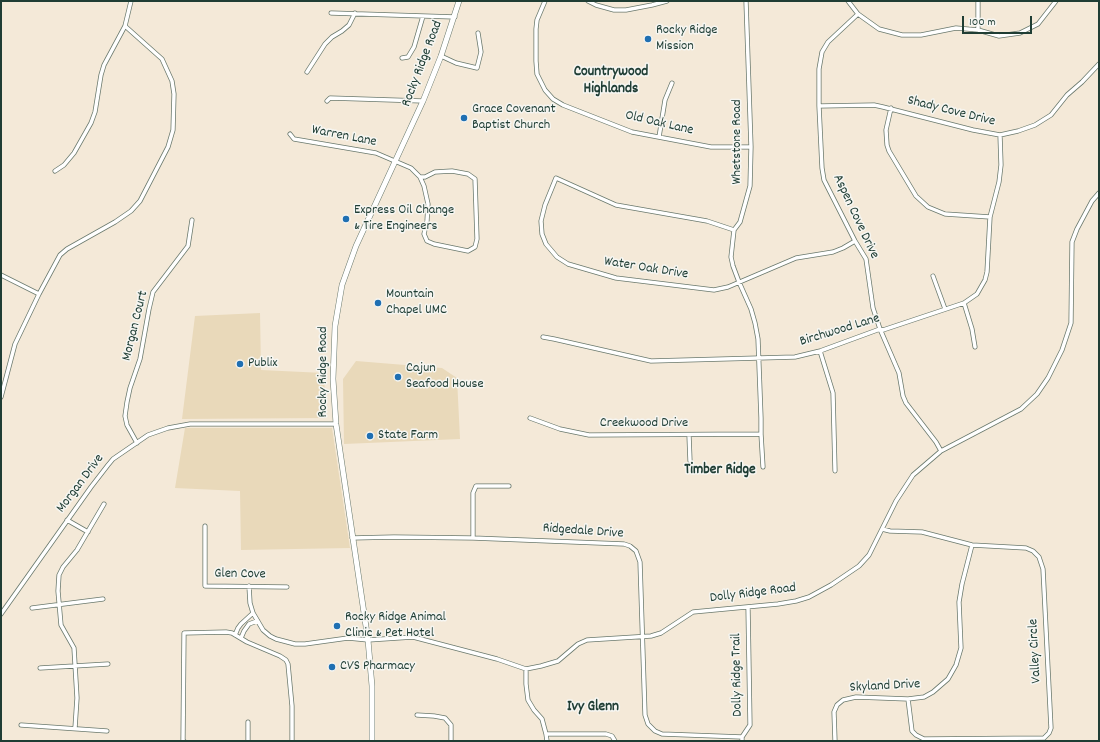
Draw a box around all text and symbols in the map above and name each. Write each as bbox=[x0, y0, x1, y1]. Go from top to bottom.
scale bar bbox=[964, 8, 1034, 34]
text: 100 m bbox=[969, 14, 996, 31]
street label: Rocky Ridge Road bbox=[399, 19, 447, 109]
place label: Rocky Ridge Mission bbox=[656, 23, 718, 56]
marker: Rocky Ridge Mission bbox=[643, 34, 653, 44]
district label: Countrywood Highlands bbox=[574, 64, 648, 99]
street label: Shady Cove Drive bbox=[905, 93, 997, 131]
street label: Whetstone Road bbox=[730, 99, 746, 185]
place label: Grace Covenant Baptist Church bbox=[472, 102, 556, 134]
street label: Old Oak Lane bbox=[623, 108, 695, 140]
marker: Grace Covenant Baptist Church bbox=[459, 113, 469, 123]
street label: Warren Lane bbox=[310, 122, 378, 152]
street label: Aspen Cove Drive bbox=[828, 172, 882, 262]
place label: Express Oil Change & Tire Engineers bbox=[354, 203, 454, 236]
marker: Express Oil Change & Tire Engineers bbox=[341, 214, 351, 224]
street label: Water Oak Drive bbox=[603, 254, 689, 284]
place label: Mountain Chapel UMC bbox=[386, 287, 447, 320]
street label: Morgan Court bbox=[119, 289, 153, 363]
marker: Mountain Chapel UMC bbox=[373, 298, 383, 308]
street label: Birchwood Lane bbox=[798, 311, 882, 351]
street label: Rocky Ridge Road bbox=[316, 327, 332, 417]
place label: Publix bbox=[248, 356, 278, 372]
marker: Publix bbox=[235, 359, 245, 369]
place label: Cajun Seafood House bbox=[406, 361, 484, 394]
marker: Cajun Seafood House bbox=[393, 372, 403, 382]
street label: Creekwood Drive bbox=[600, 416, 688, 432]
place label: State Farm bbox=[378, 428, 438, 444]
marker: State Farm bbox=[365, 431, 375, 441]
street label: Morgan Drive bbox=[54, 451, 108, 517]
district label: Timber Ridge bbox=[684, 462, 756, 480]
street label: Ridgedale Drive bbox=[542, 521, 624, 543]
street label: Glen Cove bbox=[214, 566, 266, 584]
street label: Dolly Ridge Road bbox=[709, 580, 797, 608]
place label: Rocky Ridge Animal Clinic & Pet Hotel bbox=[345, 610, 446, 642]
street label: Valley Circle bbox=[1026, 618, 1046, 684]
marker: Rocky Ridge Animal Clinic & Pet Hotel bbox=[332, 621, 342, 631]
street label: Dolly Ridge Trail bbox=[729, 633, 747, 717]
place label: CVS Pharmacy bbox=[340, 659, 415, 675]
marker: CVS Pharmacy bbox=[327, 662, 337, 672]
street label: Skyland Drive bbox=[849, 677, 921, 697]
district label: Ivy Glenn bbox=[567, 699, 619, 717]

